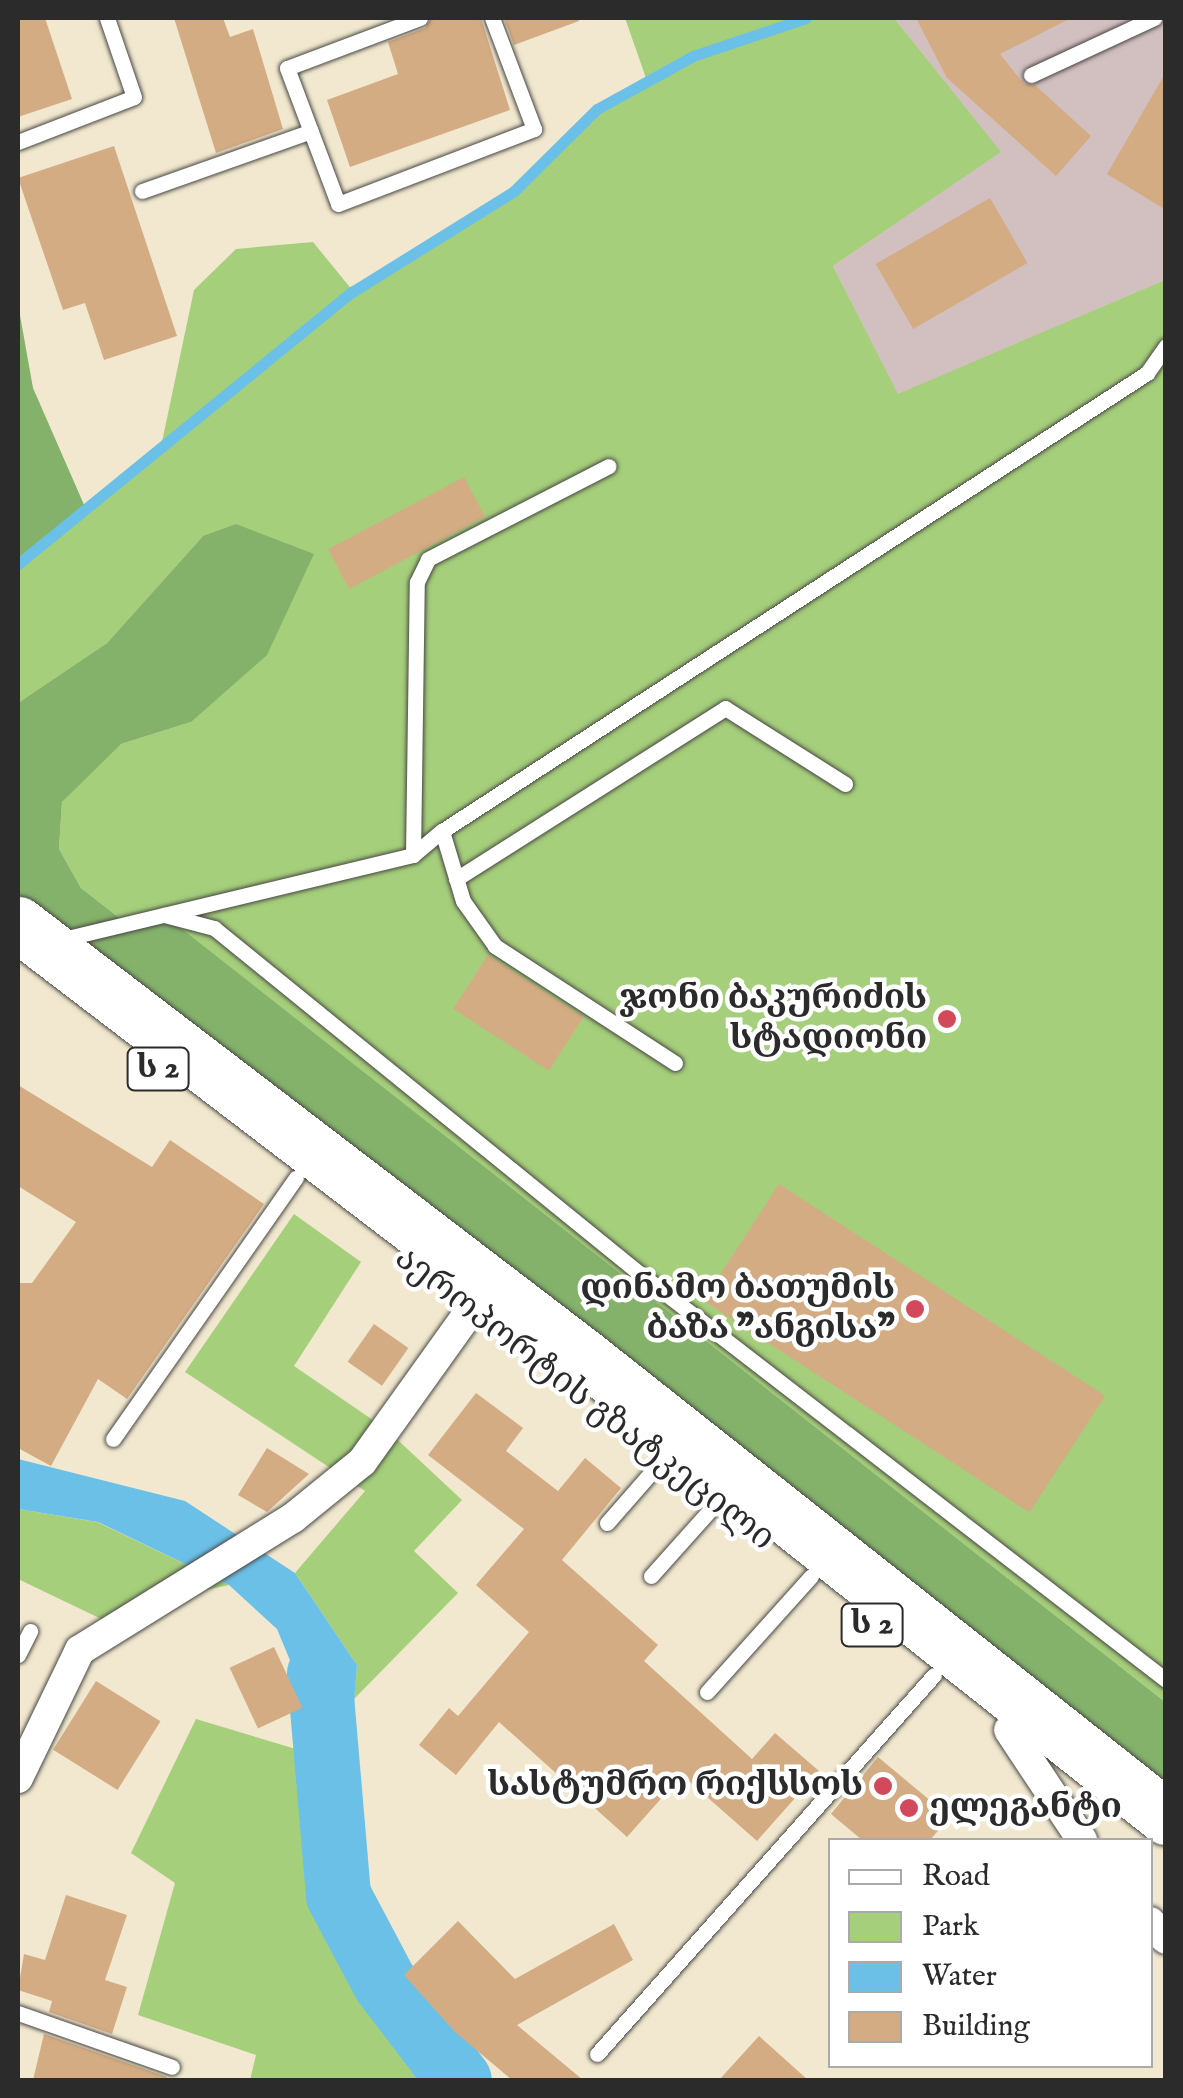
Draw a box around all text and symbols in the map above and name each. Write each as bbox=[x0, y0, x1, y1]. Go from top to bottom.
place label: ჯონი ბაკურიძის სტადიონი bbox=[619, 978, 927, 1060]
marker: ჯონი ბაკურიძის სტადიონი bbox=[936, 1008, 958, 1030]
road number: ს 2 bbox=[126, 1042, 190, 1096]
street label: აეროპორტის გზატკეცილი bbox=[386, 1238, 782, 1560]
place label: დინამო ბათუმის ბაზა "ანგისა" bbox=[580, 1268, 895, 1350]
marker: დინამო ბათუმის ბაზა "ანგისა" bbox=[904, 1298, 926, 1320]
road number: ს 2 bbox=[840, 1598, 904, 1652]
place label: სასტუმრო რიქსსოს bbox=[487, 1765, 863, 1807]
marker: სასტუმრო რიქსსოს bbox=[872, 1775, 894, 1797]
place label: ელეგანტი bbox=[929, 1787, 1122, 1829]
marker: ელეგანტი bbox=[898, 1797, 920, 1819]
legend bbox=[828, 1838, 1153, 2068]
text: Road bbox=[922, 1858, 990, 1896]
text: Park bbox=[922, 1908, 979, 1946]
text: Water bbox=[922, 1958, 997, 1996]
text: Building bbox=[922, 2008, 1030, 2046]

